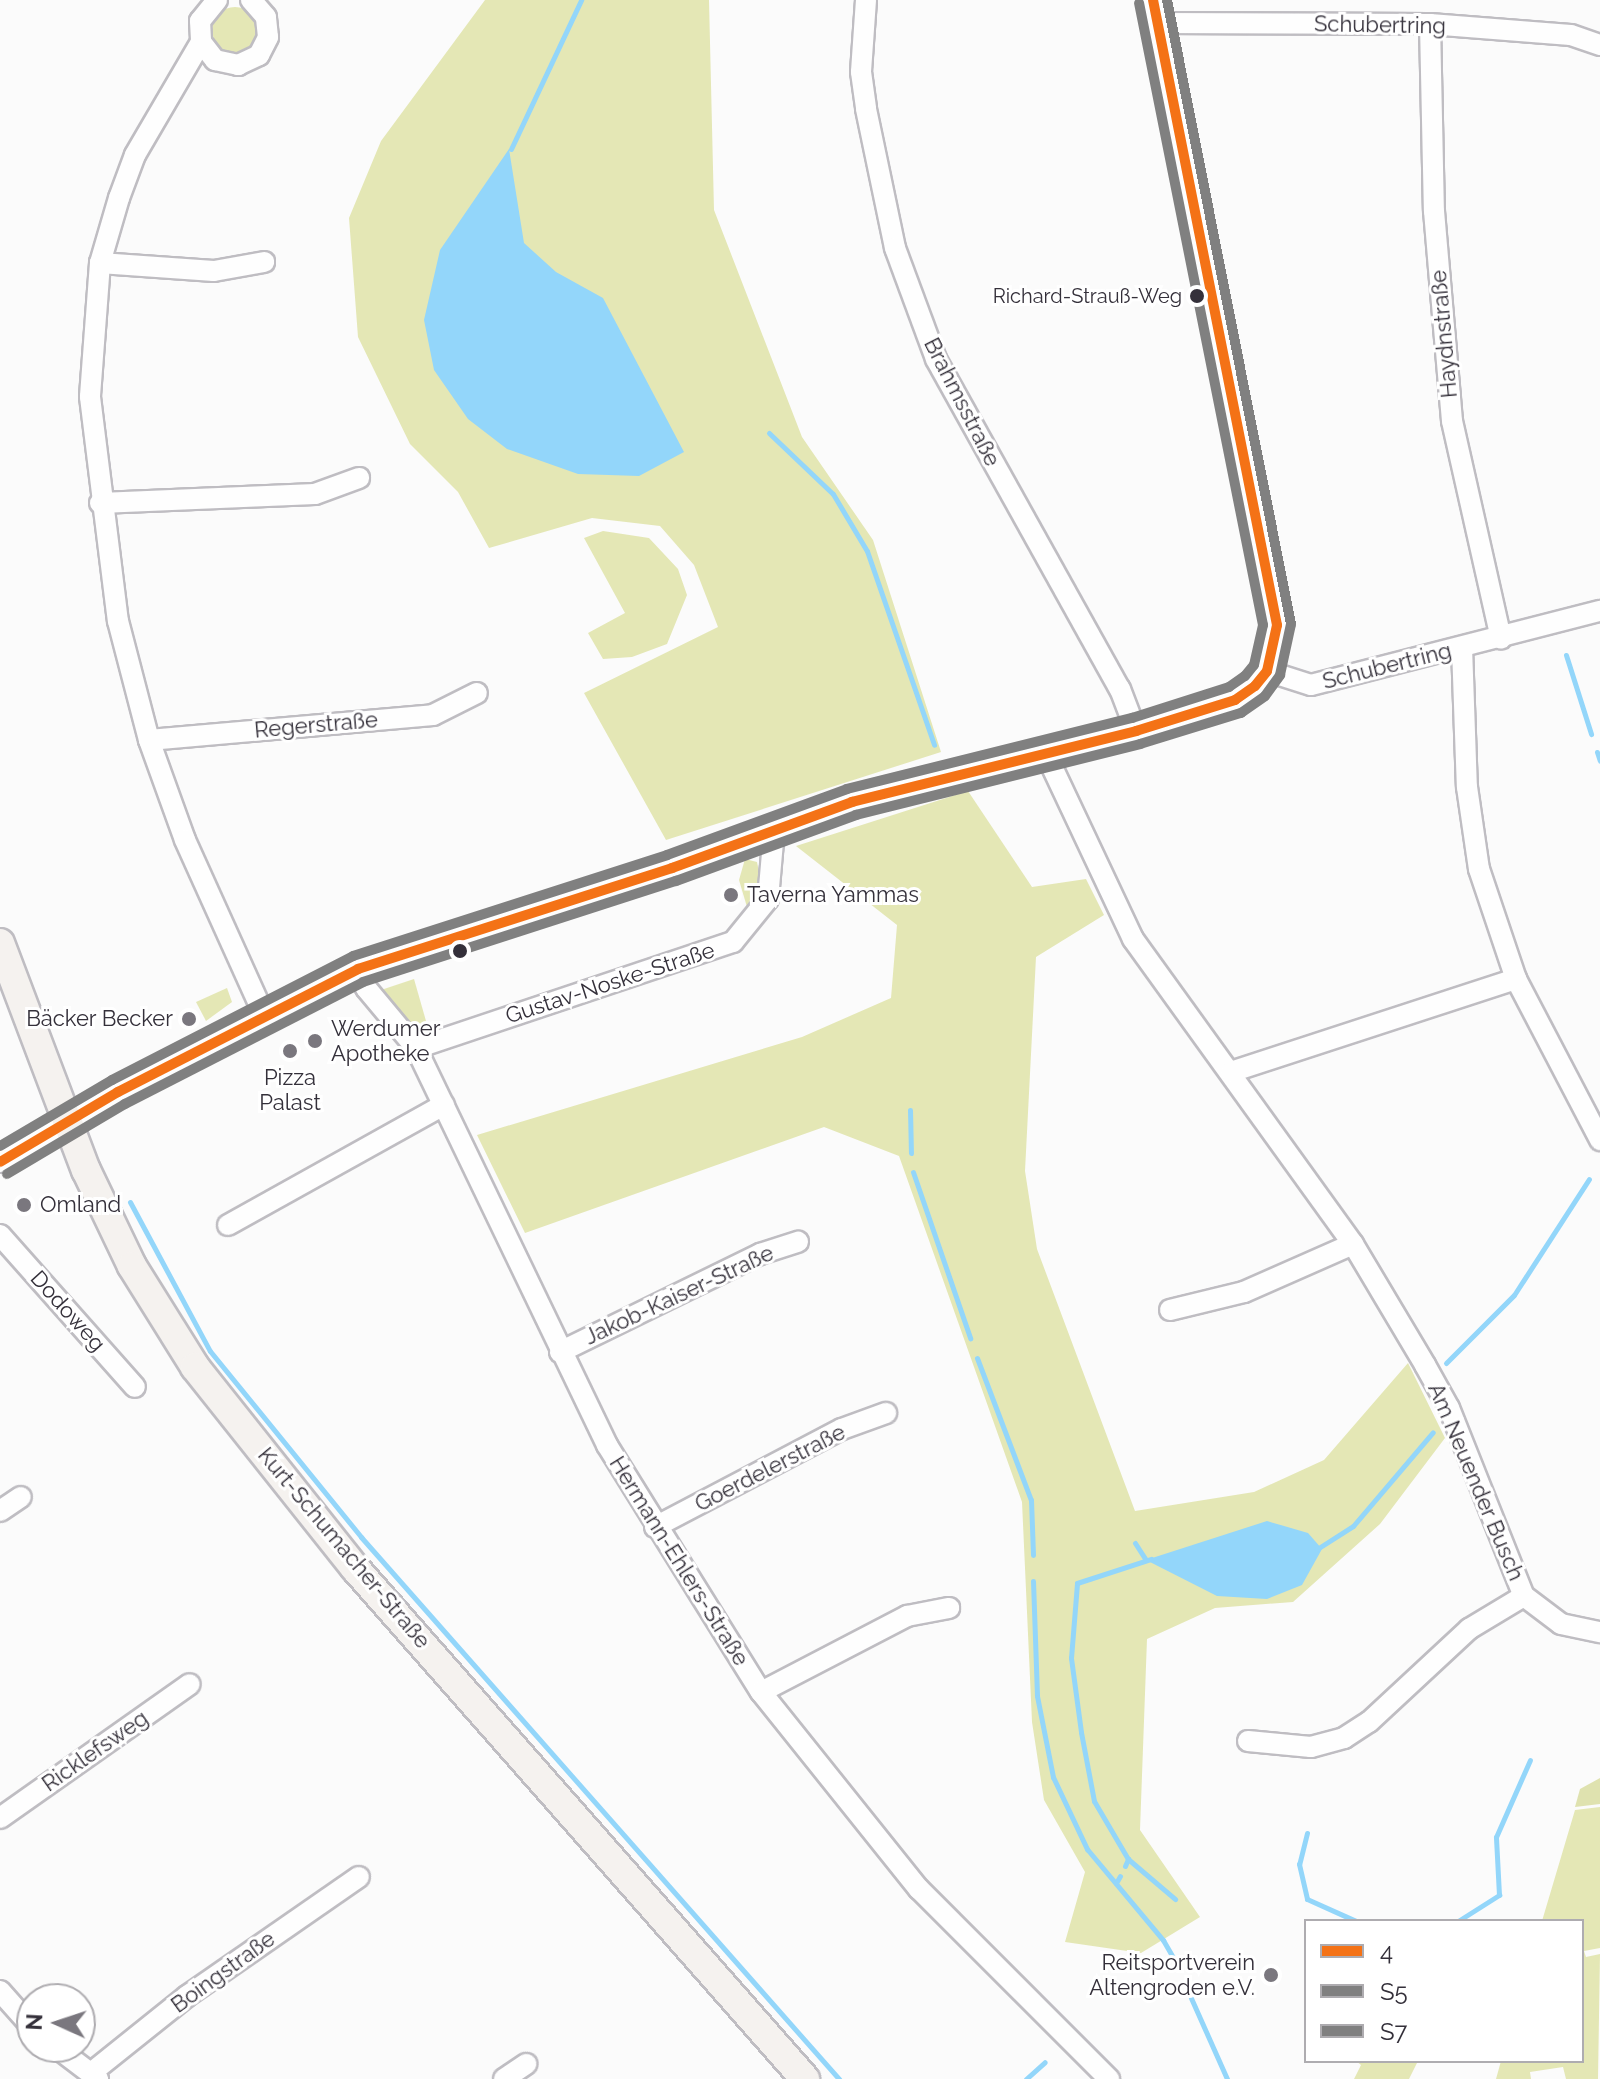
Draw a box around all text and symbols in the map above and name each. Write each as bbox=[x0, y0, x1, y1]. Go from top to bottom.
street label: Schubertring bbox=[1314, 11, 1446, 39]
street label: Haydnstraße bbox=[1425, 269, 1463, 399]
place label: Richard-Strauß-Weg bbox=[993, 284, 1182, 308]
marker: Richard-Strauß-Weg bbox=[1189, 288, 1205, 304]
street label: Brahmsstraße bbox=[918, 333, 1006, 471]
street label: Schubertring bbox=[1320, 637, 1454, 695]
street label: Regerstraße bbox=[253, 706, 379, 744]
place label: Taverna Yammas bbox=[747, 882, 920, 908]
marker: Taverna Yammas bbox=[722, 886, 740, 904]
street label: Gustav-Noske-Straße bbox=[502, 937, 718, 1029]
unlabelled marker bbox=[452, 943, 468, 959]
place label: Bäcker Becker bbox=[26, 1006, 173, 1032]
marker: Bäcker Becker bbox=[180, 1010, 198, 1028]
place label: Werdumer Apotheke bbox=[331, 1015, 440, 1066]
marker: Werdumer Apotheke bbox=[306, 1032, 324, 1050]
marker: Pizza Palast bbox=[281, 1042, 299, 1060]
place label: Pizza Palast bbox=[259, 1064, 321, 1116]
place label: Omland bbox=[40, 1192, 121, 1218]
marker: Omland bbox=[15, 1196, 33, 1214]
street label: Jakob-Kaiser-Straße bbox=[580, 1240, 778, 1350]
street label: Dodoweg bbox=[25, 1265, 111, 1357]
street label: Am Neuender Busch bbox=[1422, 1379, 1530, 1585]
street label: Goerdelerstraße bbox=[690, 1419, 850, 1517]
street label: Kurt-Schumacher-Straße bbox=[252, 1442, 436, 1654]
street label: Hermann-Ehlers-Straße bbox=[604, 1451, 754, 1671]
street label: Ricklefsweg bbox=[37, 1705, 153, 1797]
legend bbox=[1304, 1919, 1584, 2063]
street label: Boingstraße bbox=[166, 1926, 280, 2018]
text: 4 bbox=[1380, 1937, 1393, 1966]
place label: Reitsportverein Altengroden e.V. bbox=[1089, 1949, 1255, 2000]
marker: Reitsportverein Altengroden e.V. bbox=[1262, 1966, 1280, 1984]
text: S5 bbox=[1380, 1977, 1408, 2006]
north arrow bbox=[16, 1983, 96, 2063]
text: N bbox=[21, 2013, 47, 2031]
text: S7 bbox=[1380, 2017, 1407, 2046]

